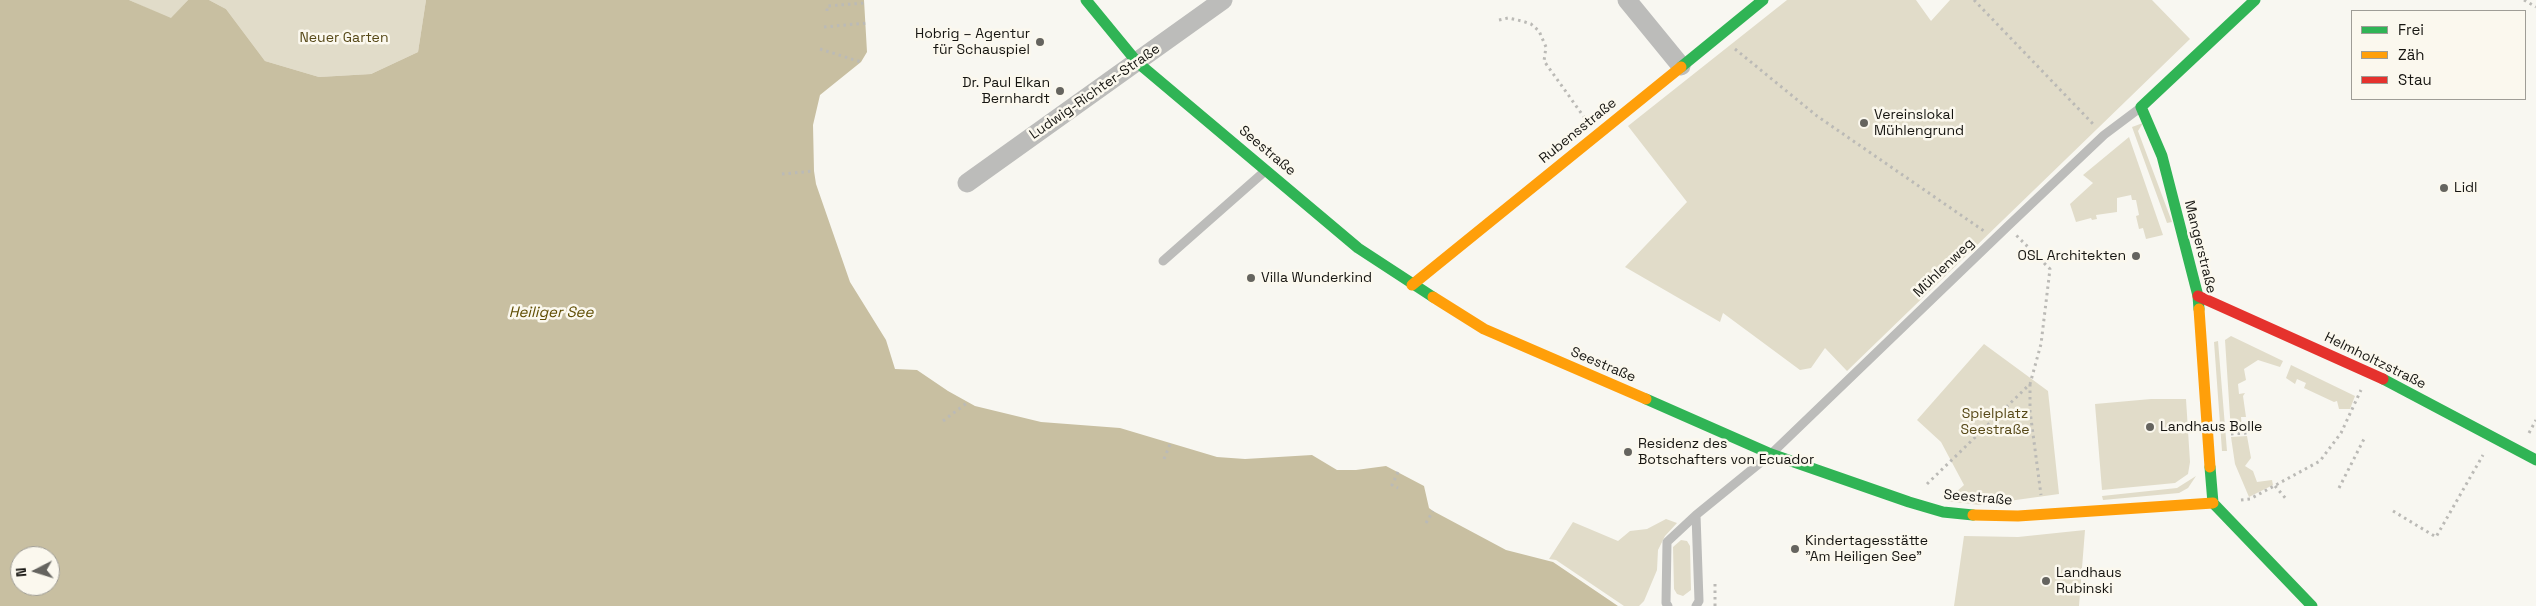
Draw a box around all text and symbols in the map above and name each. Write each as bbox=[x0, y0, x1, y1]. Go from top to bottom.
legend bbox=[2351, 10, 2526, 100]
text: Frei bbox=[2398, 20, 2424, 39]
place label: Hobrig – Agentur für Schauspiel bbox=[915, 26, 1030, 58]
park label: Neuer Garten bbox=[300, 30, 388, 46]
marker: Hobrig – Agentur für Schauspiel bbox=[1034, 36, 1046, 48]
street label: Ludwig-Richter-Straße bbox=[1027, 41, 1163, 143]
text: Zäh bbox=[2398, 45, 2424, 64]
text: Stau bbox=[2398, 70, 2432, 89]
place label: Dr. Paul Elkan Bernhardt bbox=[962, 75, 1050, 108]
marker: Dr. Paul Elkan Bernhardt bbox=[1054, 85, 1066, 97]
street label: Rubensstraße bbox=[1536, 95, 1620, 167]
place label: Vereinslokal Mühlengrund bbox=[1874, 107, 1964, 140]
marker: Vereinslokal Mühlengrund bbox=[1858, 117, 1870, 129]
street label: Seestraße bbox=[1235, 122, 1299, 180]
place label: Lidl bbox=[2454, 180, 2478, 196]
marker: Lidl bbox=[2438, 182, 2450, 194]
street label: Mangerstraße bbox=[2180, 199, 2220, 295]
street label: Mühlenweg bbox=[1910, 235, 1978, 301]
place label: OSL Architekten bbox=[2018, 248, 2126, 264]
marker: OSL Architekten bbox=[2130, 250, 2142, 262]
place label: Villa Wunderkind bbox=[1261, 270, 1372, 286]
marker: Villa Wunderkind bbox=[1245, 272, 1257, 284]
water label: Heiliger See bbox=[509, 304, 593, 322]
street label: Helmholtzstraße bbox=[2321, 329, 2429, 393]
street label: Seestraße bbox=[1568, 344, 1638, 386]
park label: Spielplatz Seestraße bbox=[1961, 406, 2029, 438]
place label: Landhaus Bolle bbox=[2160, 419, 2262, 435]
marker: Landhaus Bolle bbox=[2144, 421, 2156, 433]
place label: Residenz des Botschafters von Ecuador bbox=[1638, 436, 1814, 468]
marker: Residenz des Botschafters von Ecuador bbox=[1622, 446, 1634, 458]
street label: Seestraße bbox=[1943, 487, 2013, 509]
place label: Kindertagesstätte "Am Heiligen See" bbox=[1805, 533, 1928, 566]
marker: Kindertagesstätte "Am Heiligen See" bbox=[1789, 543, 1801, 555]
north arrow bbox=[10, 546, 60, 596]
place label: Landhaus Rubinski bbox=[2056, 565, 2122, 598]
text: N bbox=[12, 567, 30, 578]
marker: Landhaus Rubinski bbox=[2040, 575, 2052, 587]

